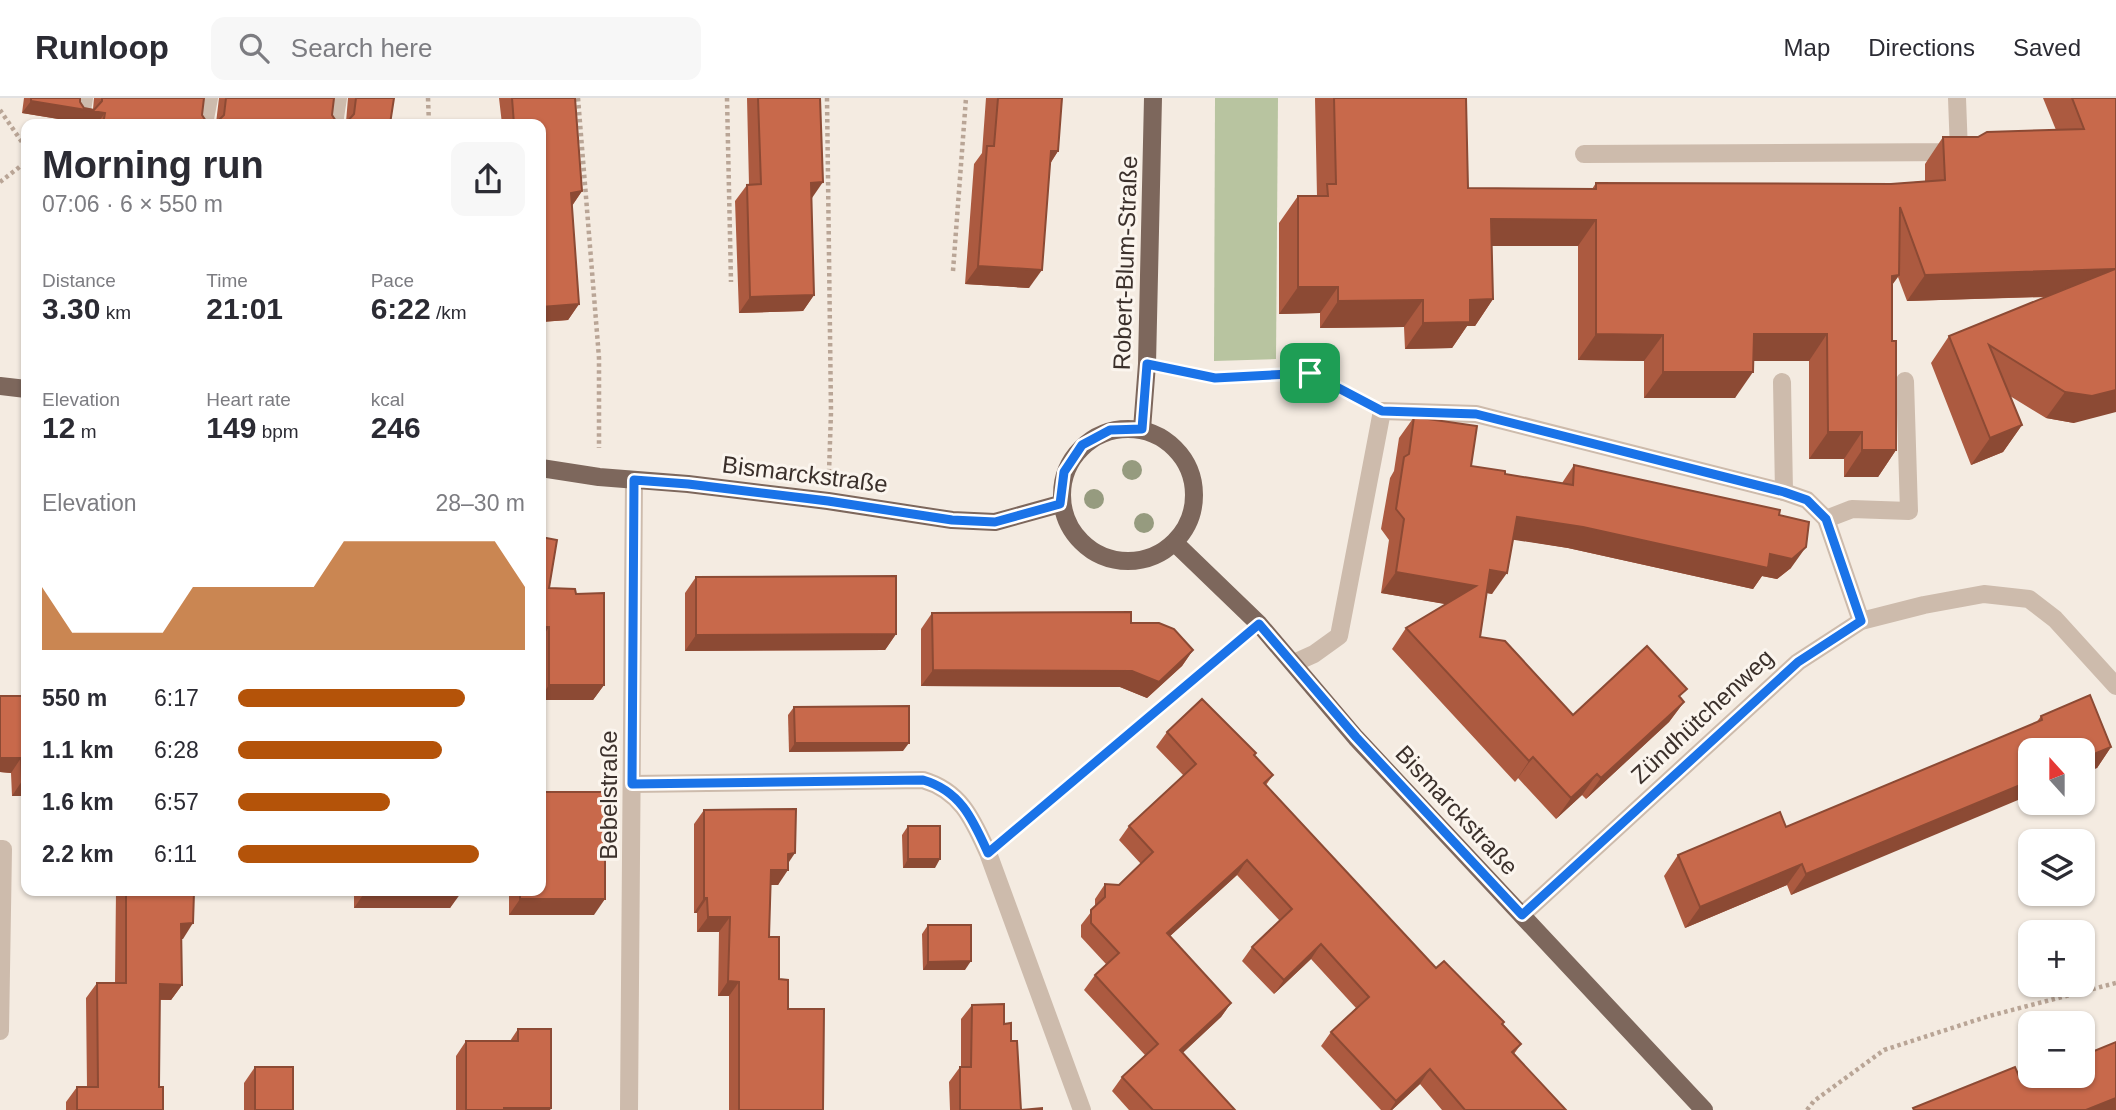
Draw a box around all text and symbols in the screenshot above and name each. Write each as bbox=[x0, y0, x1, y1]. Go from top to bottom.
search box bbox=[211, 17, 701, 80]
text: Runloop bbox=[35, 29, 169, 66]
icon: search bbox=[235, 29, 273, 67]
text: Search here bbox=[291, 33, 432, 63]
text: Map bbox=[1784, 34, 1830, 61]
text: Directions bbox=[1868, 34, 1975, 61]
text: Saved bbox=[2013, 34, 2081, 61]
button: share bbox=[451, 142, 525, 216]
text: Morning run bbox=[42, 144, 264, 186]
street label: Robert-Blum-Straße bbox=[1108, 155, 1142, 371]
text: 07:06 · 6 × 550 m bbox=[42, 191, 223, 217]
text: Distance bbox=[42, 270, 116, 291]
text: Time bbox=[206, 270, 248, 291]
text: Pace bbox=[371, 270, 414, 291]
text: 3.30 bbox=[42, 292, 100, 325]
text: 21:01 bbox=[206, 292, 283, 325]
text: 6:22 bbox=[371, 292, 431, 325]
text: km bbox=[100, 302, 131, 323]
text: /km bbox=[431, 302, 467, 323]
pin bbox=[1280, 343, 1340, 403]
icon: arrive bbox=[1291, 354, 1329, 392]
text: Elevation bbox=[42, 389, 120, 410]
text: Heart rate bbox=[206, 389, 291, 410]
text: kcal bbox=[371, 389, 404, 410]
text: 12 bbox=[42, 411, 75, 444]
text: 149 bbox=[206, 411, 256, 444]
text: 246 bbox=[371, 411, 421, 444]
text: m bbox=[75, 421, 96, 442]
text: bpm bbox=[256, 421, 299, 442]
street label: Bismarckstraße bbox=[721, 450, 889, 498]
text: Elevation bbox=[42, 490, 137, 516]
text: 28–30 m bbox=[435, 490, 525, 516]
street label: Zündhütchenweg bbox=[1625, 643, 1779, 789]
text: 550 m bbox=[42, 685, 107, 711]
text: 6:17 bbox=[154, 685, 199, 711]
street label: Bebelstraße bbox=[595, 730, 622, 860]
text: 1.1 km bbox=[42, 737, 114, 763]
text: 6:28 bbox=[154, 737, 199, 763]
north arrow bbox=[2018, 738, 2095, 816]
map controls bbox=[2018, 738, 2095, 1088]
street label: Bismarckstraße bbox=[1390, 740, 1524, 880]
text: 1.6 km bbox=[42, 789, 114, 815]
text: 6:57 bbox=[154, 789, 199, 815]
button: layers bbox=[2018, 829, 2095, 906]
text: 2.2 km bbox=[42, 841, 114, 867]
text: 6:11 bbox=[154, 841, 197, 867]
button: + bbox=[2018, 920, 2095, 997]
button: − bbox=[2018, 1011, 2095, 1088]

